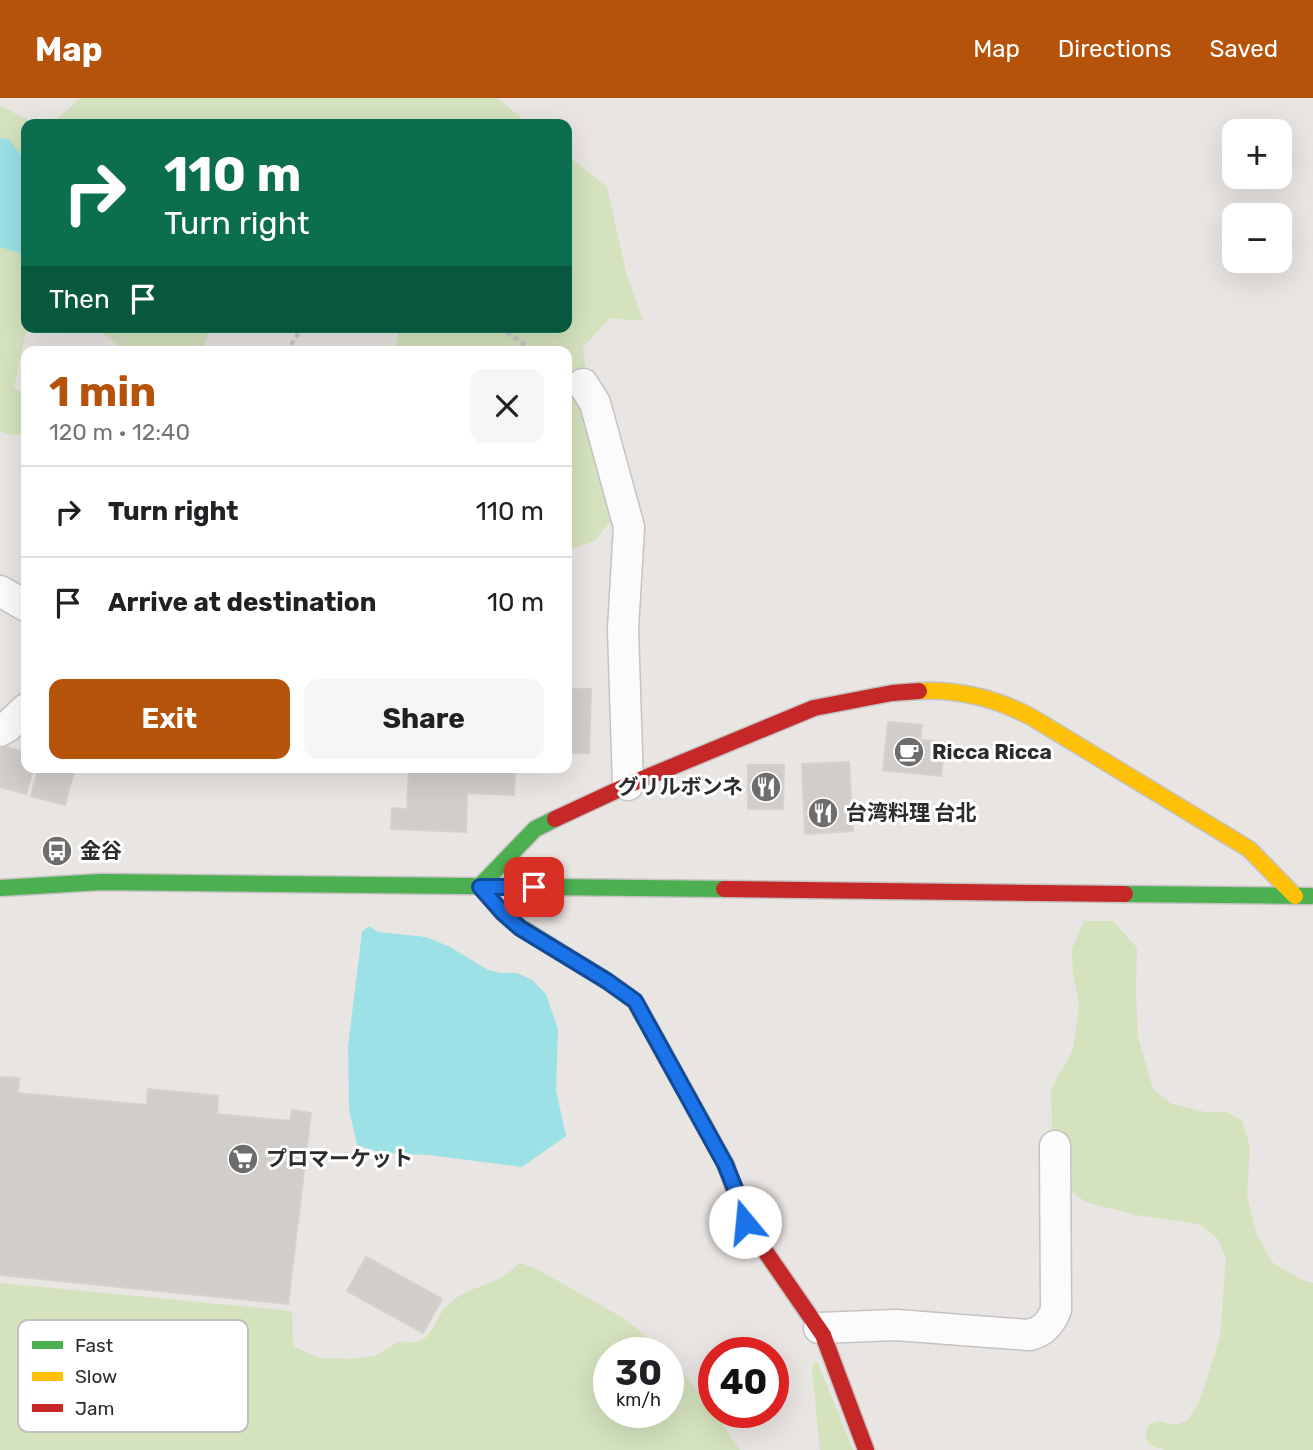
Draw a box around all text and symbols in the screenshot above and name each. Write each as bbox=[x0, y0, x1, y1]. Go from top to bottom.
text: Map bbox=[35, 30, 103, 69]
text: Map bbox=[973, 35, 1020, 63]
text: Directions bbox=[1058, 35, 1171, 63]
text: Saved bbox=[1209, 35, 1278, 63]
map controls bbox=[1222, 119, 1292, 273]
button: + bbox=[1222, 119, 1292, 189]
text: 110 m bbox=[164, 145, 301, 203]
icon: right bbox=[49, 147, 140, 238]
button: − bbox=[1222, 203, 1292, 273]
text: Turn right bbox=[164, 204, 309, 242]
icon: arrive bbox=[124, 280, 162, 318]
text: Then bbox=[49, 284, 110, 315]
text: 1 min bbox=[49, 367, 156, 417]
button: close bbox=[470, 369, 544, 443]
text: 120 m · 12:40 bbox=[49, 418, 190, 446]
icon: right bbox=[49, 493, 87, 531]
text: Turn right bbox=[108, 496, 238, 527]
text: 110 m bbox=[476, 496, 544, 527]
icon: arrive bbox=[49, 584, 87, 622]
text: Arrive at destination bbox=[108, 587, 376, 618]
text: 10 m bbox=[487, 587, 544, 618]
button: Exit bbox=[49, 679, 290, 759]
button: Share bbox=[304, 679, 544, 759]
cafe icon: Ricca Ricca bbox=[892, 735, 926, 769]
place label: Ricca Ricca bbox=[932, 739, 1052, 764]
restaurant icon: グリルボンネ bbox=[749, 770, 783, 804]
place label: グリルボンネ bbox=[617, 774, 743, 799]
restaurant icon: 台湾料理 台北 bbox=[806, 796, 840, 830]
place label: 台湾料理 台北 bbox=[846, 800, 976, 825]
bus stop icon: 金谷 bbox=[40, 834, 74, 868]
place label: 金谷 bbox=[80, 838, 122, 863]
pin bbox=[504, 857, 564, 917]
icon: arrive bbox=[515, 868, 553, 906]
supermarket icon: プロマーケット bbox=[226, 1142, 260, 1176]
place label: プロマーケット bbox=[266, 1146, 413, 1171]
position arrow bbox=[708, 1185, 782, 1259]
legend bbox=[18, 1320, 248, 1432]
text: Fast bbox=[75, 1334, 114, 1357]
speed limit sign: 40 bbox=[698, 1337, 789, 1428]
text: 30 bbox=[615, 1352, 662, 1394]
text: Slow bbox=[75, 1365, 117, 1388]
text: km/h bbox=[616, 1389, 661, 1411]
text: Jam bbox=[75, 1397, 114, 1420]

